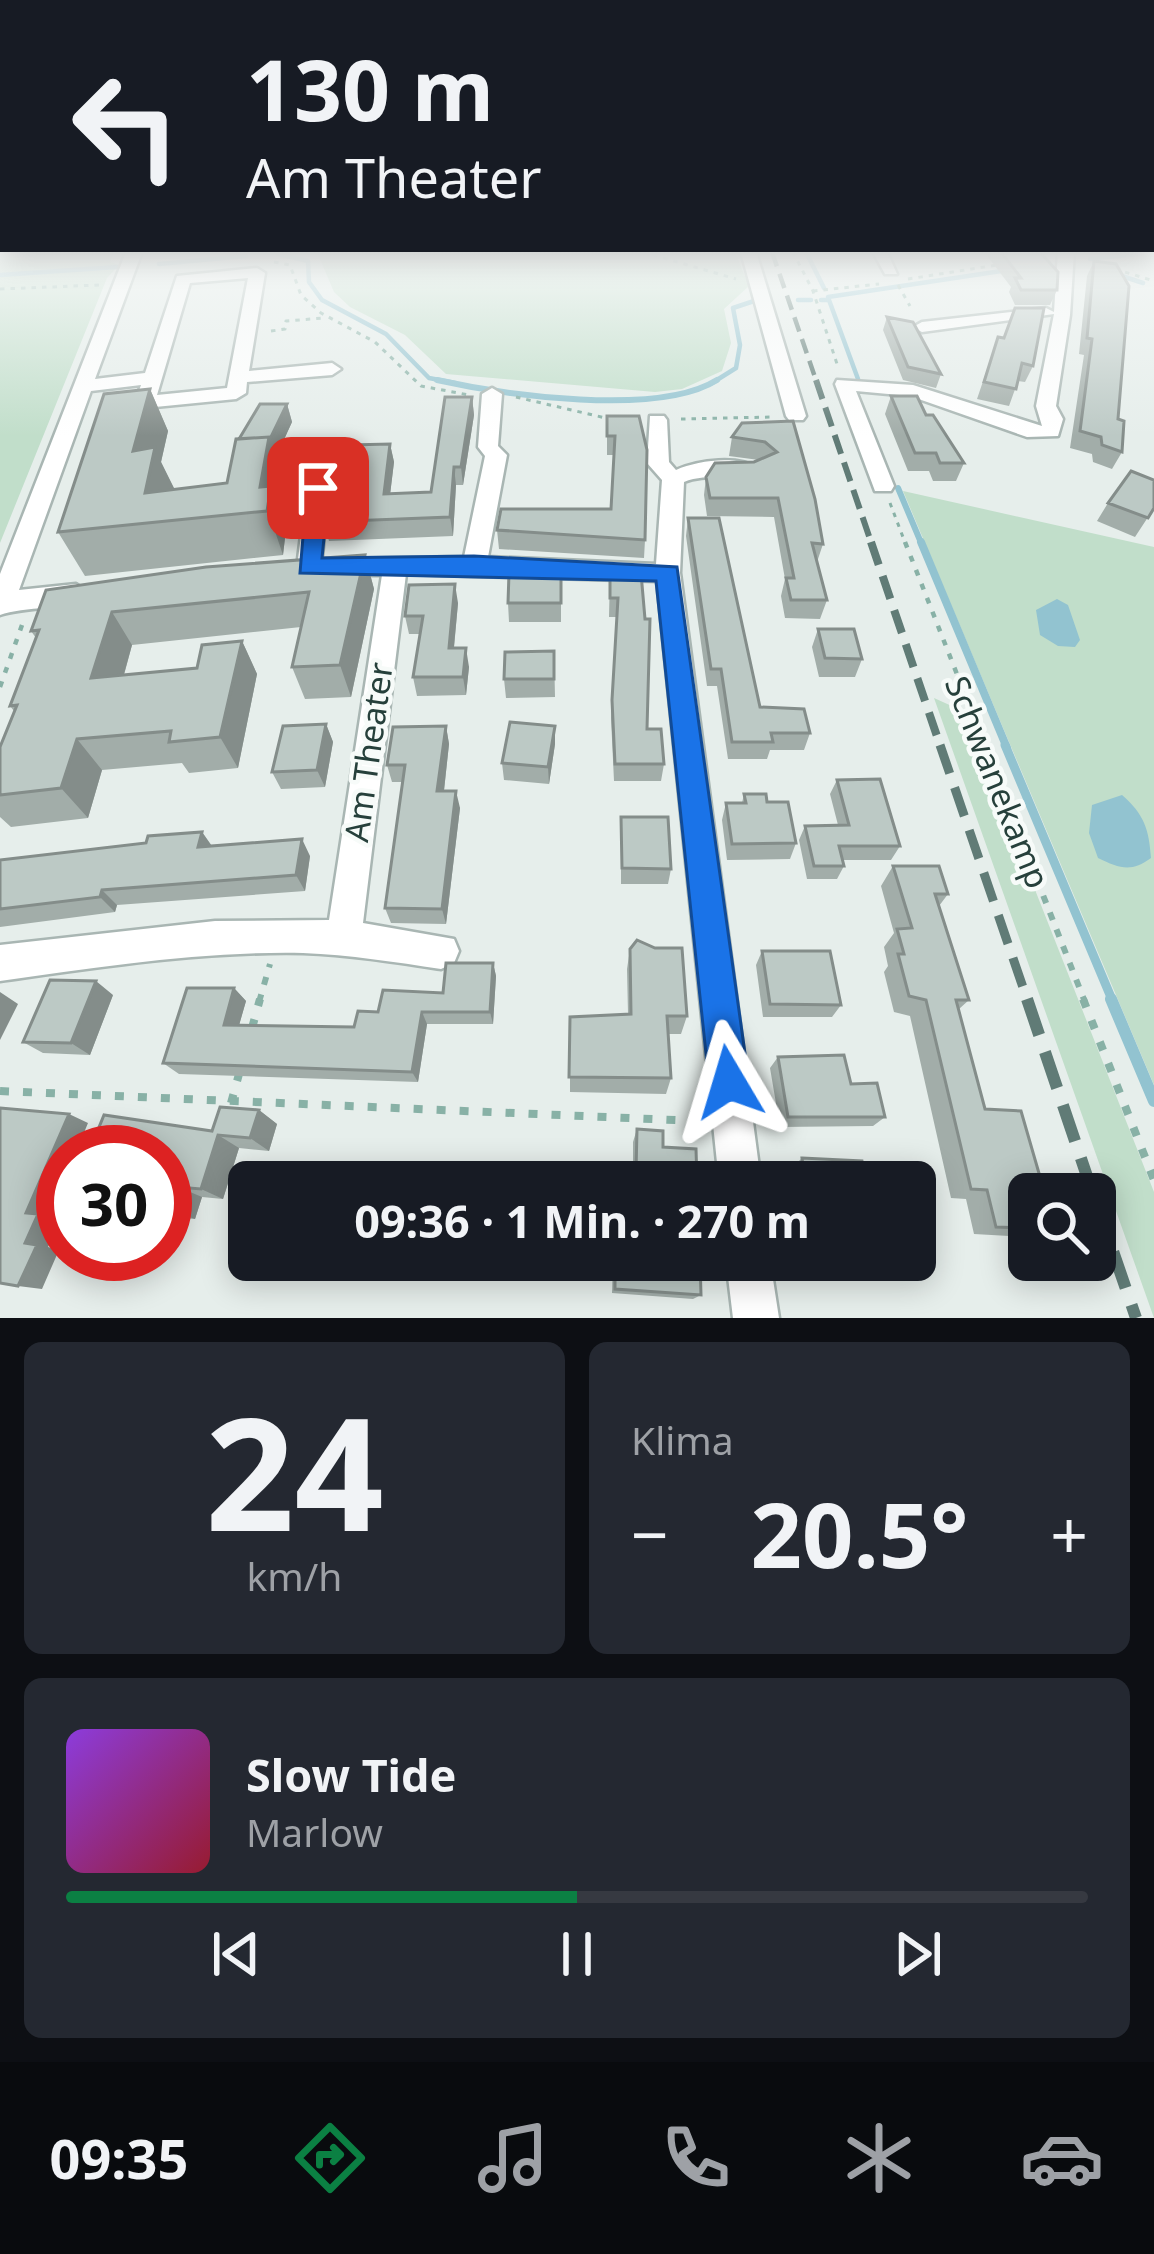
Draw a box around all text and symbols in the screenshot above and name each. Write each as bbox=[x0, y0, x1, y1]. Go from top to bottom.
text: 130 m bbox=[246, 31, 494, 146]
icon: left bbox=[48, 48, 204, 204]
text: Am Theater bbox=[246, 140, 541, 214]
pin bbox=[267, 437, 369, 539]
icon: arrive bbox=[285, 455, 351, 521]
street label: Am Theater bbox=[333, 659, 403, 845]
street label: Schwanekamp bbox=[935, 669, 1061, 895]
position arrow bbox=[666, 1019, 792, 1145]
speed limit sign: 30 bbox=[36, 1125, 192, 1281]
map controls bbox=[1008, 1173, 1116, 1281]
button: search bbox=[1008, 1173, 1116, 1281]
text: 09:36 · 1 Min. · 270 m bbox=[354, 1190, 810, 1251]
text: 24 bbox=[205, 1364, 384, 1577]
text: Klima bbox=[631, 1413, 734, 1466]
text: 20.5° bbox=[751, 1472, 968, 1594]
text: − bbox=[631, 1488, 669, 1578]
text: + bbox=[1050, 1488, 1088, 1578]
text: km/h bbox=[247, 1549, 342, 1602]
text: Slow Tide bbox=[246, 1744, 456, 1805]
text: Marlow bbox=[246, 1805, 383, 1858]
icon: previous bbox=[203, 1921, 269, 1987]
icon: pause bbox=[544, 1921, 610, 1987]
icon: next bbox=[885, 1921, 951, 1987]
icon: directions bbox=[288, 2116, 372, 2200]
icon: music bbox=[471, 2116, 555, 2200]
icon: phone bbox=[654, 2116, 738, 2200]
icon: climate bbox=[837, 2116, 921, 2200]
icon: car bbox=[1020, 2116, 1104, 2200]
text: 09:35 bbox=[50, 2121, 188, 2195]

